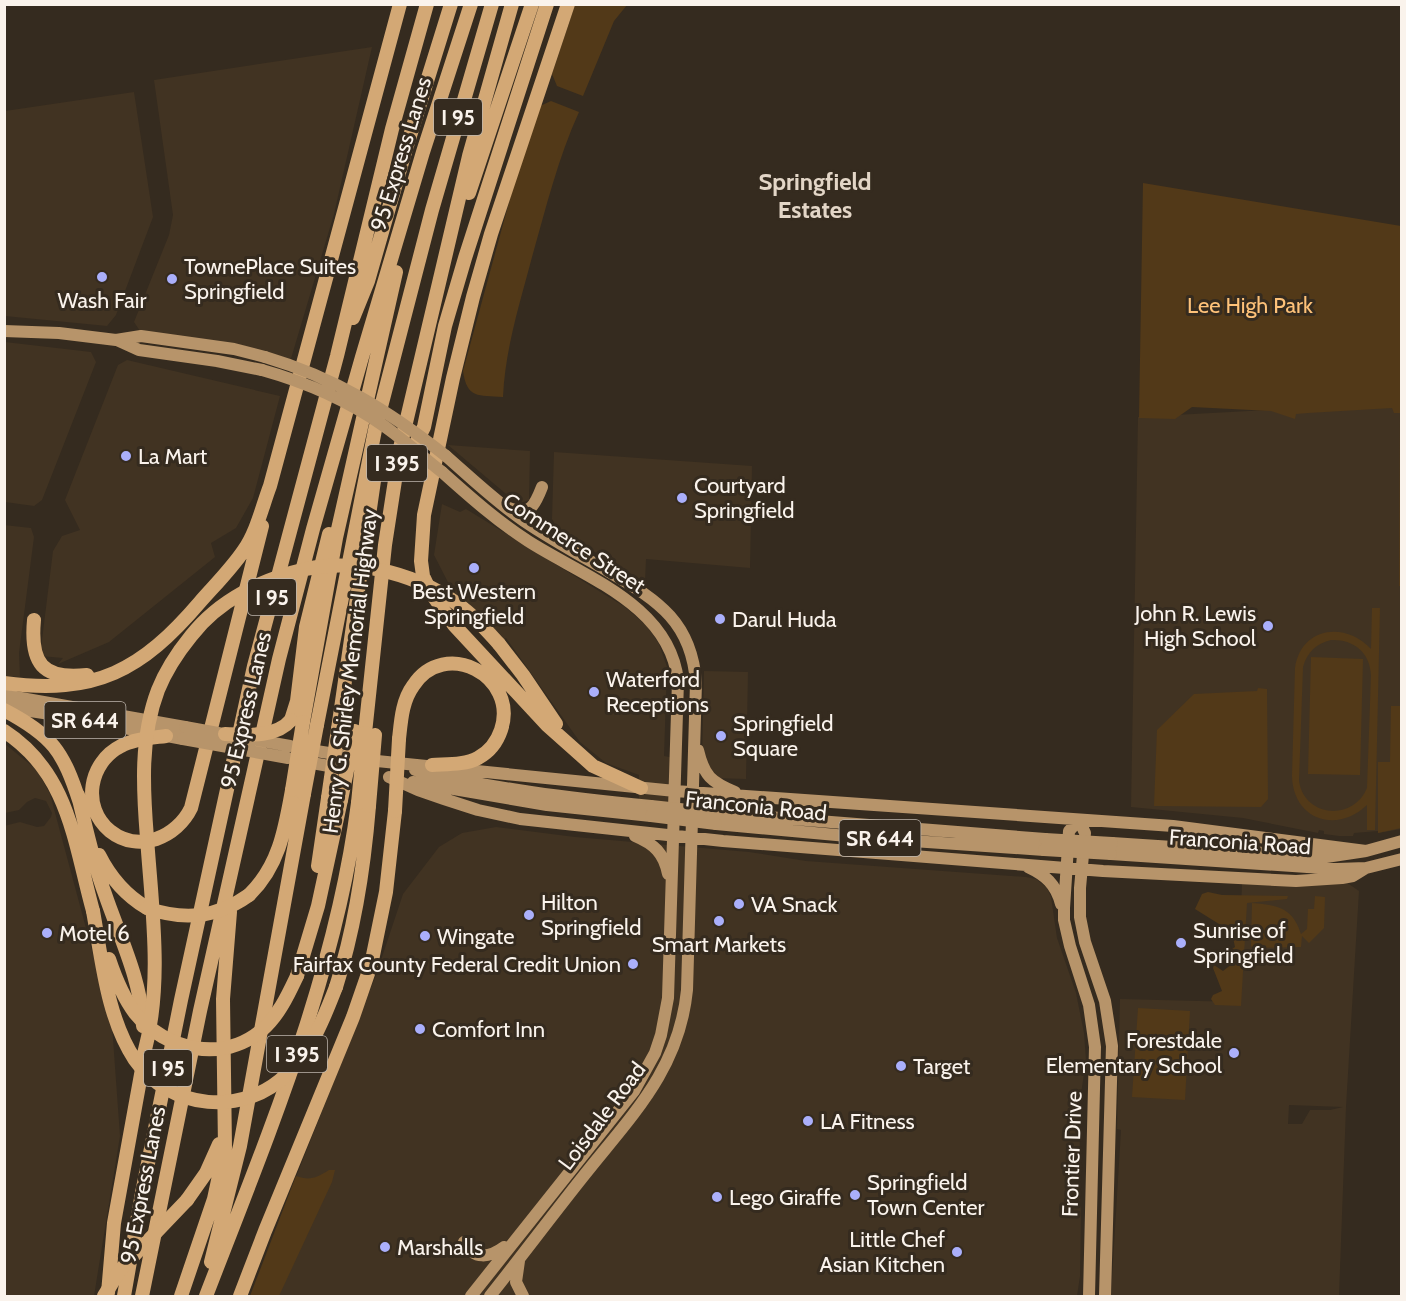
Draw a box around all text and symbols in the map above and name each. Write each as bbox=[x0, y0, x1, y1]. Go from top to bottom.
street label: 95 Express Lanes bbox=[365, 74, 437, 234]
road number: I 95 bbox=[434, 99, 482, 135]
district label: Springfield Estates bbox=[759, 167, 871, 224]
place label: TownePlace Suites Springfield bbox=[184, 253, 356, 305]
marker: Wash Fair bbox=[95, 270, 109, 284]
marker: TownePlace Suites Springfield bbox=[165, 272, 179, 286]
place label: Wash Fair bbox=[58, 287, 146, 314]
park label: Lee High Park bbox=[1187, 292, 1313, 319]
place label: La Mart bbox=[138, 443, 208, 470]
road number: I 395 bbox=[367, 445, 427, 481]
marker: La Mart bbox=[119, 449, 133, 463]
place label: Courtyard Springfield bbox=[694, 472, 794, 524]
street label: Commerce Street bbox=[498, 487, 651, 599]
marker: Courtyard Springfield bbox=[675, 491, 689, 505]
street label: Henry G. Shirley Memorial Highway bbox=[317, 507, 383, 835]
marker: Best Western Springfield bbox=[467, 561, 481, 575]
place label: Best Western Springfield bbox=[412, 578, 536, 630]
road number: I 95 bbox=[248, 579, 296, 615]
place label: John R. Lewis High School bbox=[1134, 600, 1257, 652]
place label: Darul Huda bbox=[732, 606, 837, 633]
marker: Darul Huda bbox=[713, 612, 727, 626]
marker: John R. Lewis High School bbox=[1261, 619, 1275, 633]
street label: 95 Express Lanes bbox=[215, 629, 277, 791]
place label: Waterford Receptions bbox=[606, 666, 709, 718]
marker: Waterford Receptions bbox=[587, 685, 601, 699]
road number: SR 644 bbox=[44, 702, 125, 738]
place label: Springfield Square bbox=[733, 710, 833, 762]
marker: Springfield Square bbox=[714, 729, 728, 743]
street label: Franconia Road bbox=[684, 785, 828, 827]
road number: SR 644 bbox=[840, 820, 920, 856]
street label: Franconia Road bbox=[1168, 824, 1312, 860]
place label: Hilton Springfield bbox=[541, 889, 641, 941]
place label: VA Snack bbox=[751, 891, 837, 918]
marker: VA Snack bbox=[732, 897, 746, 911]
marker: Hilton Springfield bbox=[522, 908, 536, 922]
marker: Smart Markets bbox=[712, 914, 726, 928]
place label: Sunrise of Springfield bbox=[1193, 917, 1293, 969]
place label: Motel 6 bbox=[59, 920, 130, 947]
place label: Wingate bbox=[437, 923, 515, 950]
marker: Motel 6 bbox=[40, 926, 54, 940]
marker: Wingate bbox=[418, 929, 432, 943]
place label: Smart Markets bbox=[652, 931, 786, 958]
marker: Sunrise of Springfield bbox=[1174, 936, 1188, 950]
place label: Fairfax County Federal Credit Union bbox=[293, 951, 621, 978]
marker: Fairfax County Federal Credit Union bbox=[626, 957, 640, 971]
place label: Comfort Inn bbox=[432, 1016, 545, 1043]
marker: Comfort Inn bbox=[413, 1022, 427, 1036]
place label: Forestdale Elementary School bbox=[1046, 1027, 1223, 1079]
road number: I 395 bbox=[267, 1036, 327, 1072]
marker: Forestdale Elementary School bbox=[1227, 1046, 1241, 1060]
road number: I 95 bbox=[144, 1050, 192, 1086]
place label: Target bbox=[913, 1053, 971, 1080]
street label: Loisdale Road bbox=[553, 1057, 651, 1175]
marker: Target bbox=[894, 1059, 908, 1073]
street label: Frontier Drive bbox=[1056, 1091, 1088, 1217]
street label: 95 Express Lanes bbox=[115, 1104, 171, 1266]
place label: LA Fitness bbox=[820, 1108, 915, 1135]
marker: LA Fitness bbox=[801, 1114, 815, 1128]
place label: Springfield Town Center bbox=[867, 1169, 984, 1221]
place label: Lego Giraffe bbox=[729, 1184, 841, 1211]
marker: Springfield Town Center bbox=[848, 1188, 862, 1202]
marker: Lego Giraffe bbox=[710, 1190, 724, 1204]
place label: Little Chef Asian Kitchen bbox=[819, 1226, 945, 1278]
place label: Marshalls bbox=[397, 1234, 483, 1261]
marker: Marshalls bbox=[378, 1240, 392, 1254]
marker: Little Chef Asian Kitchen bbox=[950, 1245, 964, 1259]

